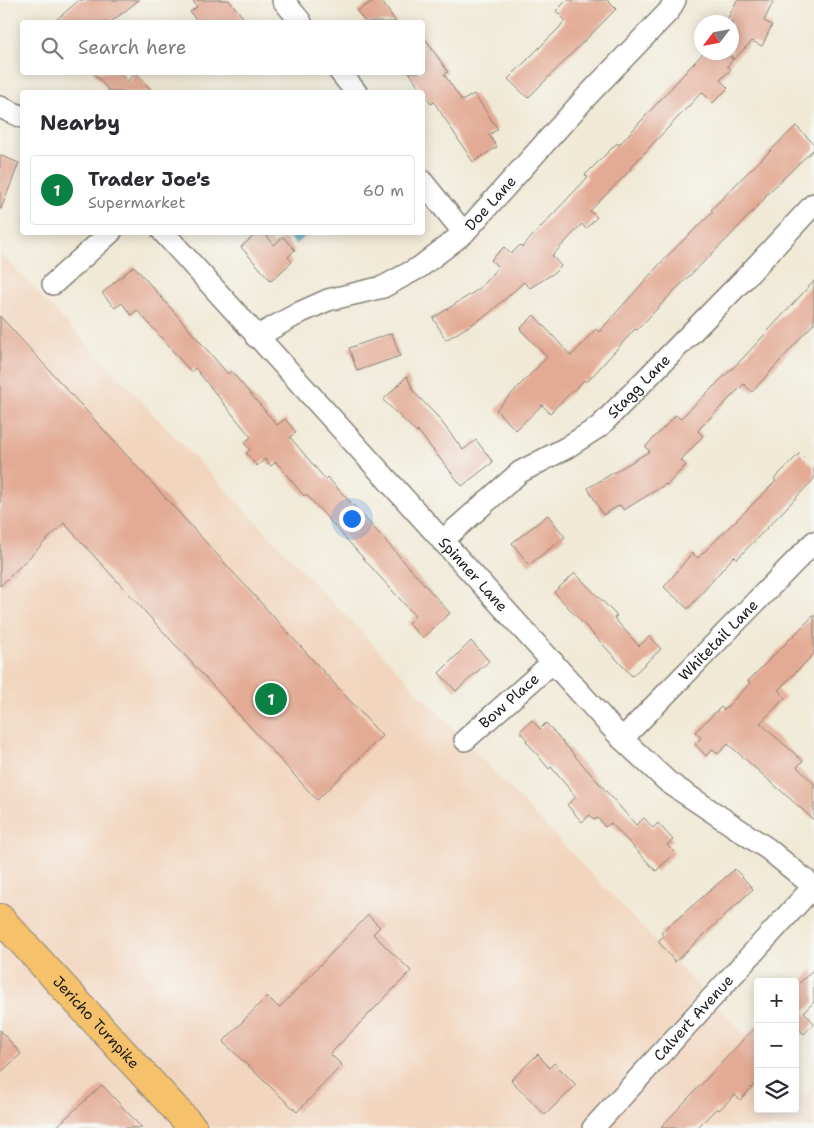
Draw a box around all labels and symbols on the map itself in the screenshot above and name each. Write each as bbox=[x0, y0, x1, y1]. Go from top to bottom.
north arrow bbox=[694, 15, 739, 60]
street label: Doe Lane bbox=[461, 172, 521, 235]
street label: Stagg Lane bbox=[603, 350, 675, 423]
your location bbox=[339, 506, 365, 532]
street label: Spinner Lane bbox=[434, 533, 512, 616]
street label: Whitetail Lane bbox=[674, 595, 763, 685]
street label: Bow Place bbox=[475, 669, 544, 733]
pin: 1 bbox=[255, 680, 287, 718]
street label: Calvert Avenue bbox=[649, 971, 738, 1065]
street label: Jericho Turnpike bbox=[48, 972, 144, 1073]

